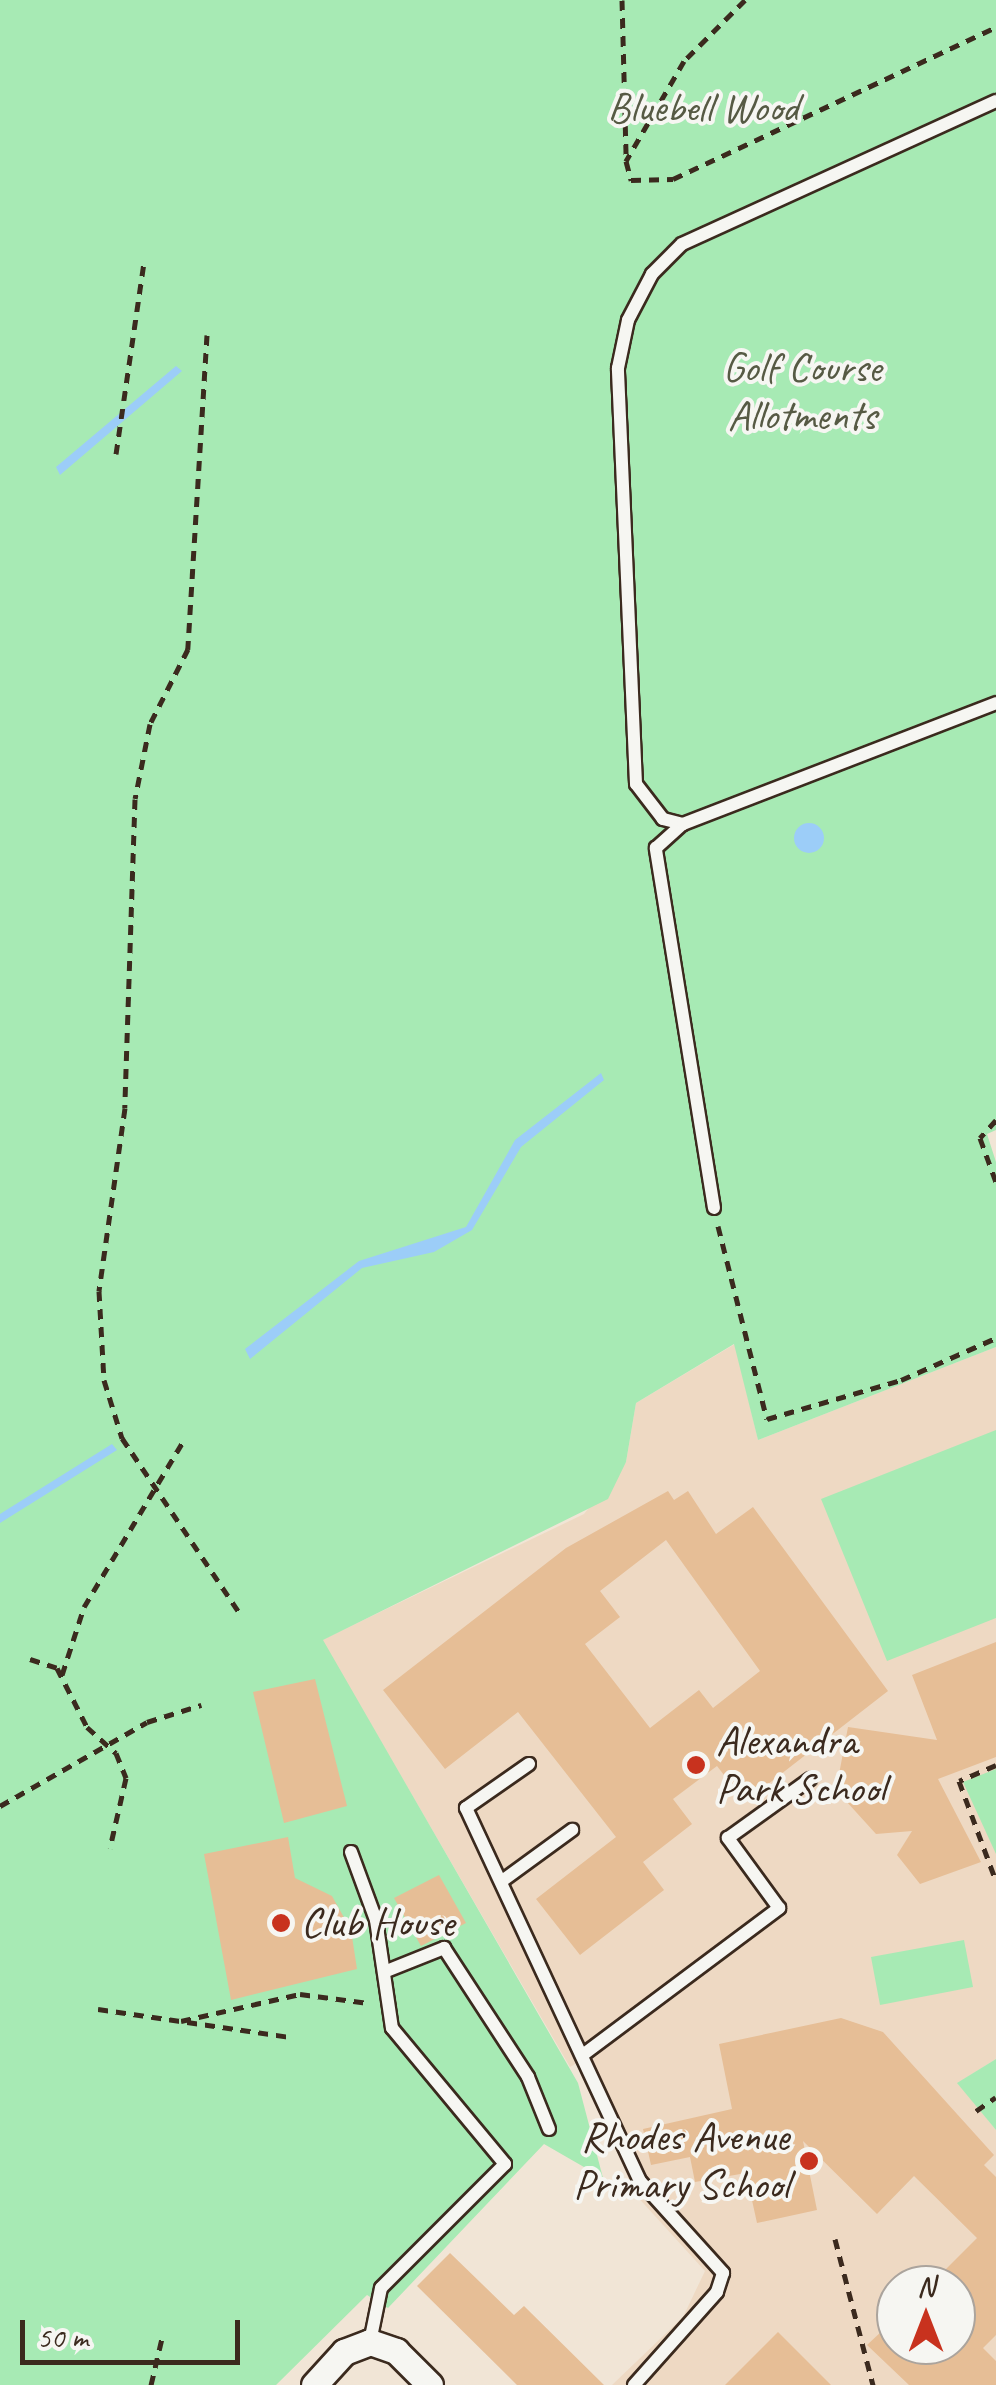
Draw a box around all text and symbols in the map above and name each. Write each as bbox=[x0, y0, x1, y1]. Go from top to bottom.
park label: Bluebell Wood bbox=[607, 83, 799, 133]
park label: Golf Course Allotments bbox=[723, 343, 881, 442]
place label: Alexandra Park School bbox=[716, 1716, 883, 1814]
marker: Alexandra Park School bbox=[685, 1754, 707, 1776]
place label: Club House bbox=[301, 1898, 454, 1948]
marker: Club House bbox=[270, 1912, 292, 1934]
place label: Rhodes Avenue Primary School bbox=[574, 2112, 789, 2210]
marker: Rhodes Avenue Primary School bbox=[798, 2150, 820, 2172]
north arrow bbox=[876, 2265, 976, 2365]
text: N bbox=[917, 2269, 935, 2304]
scale bar bbox=[25, 2300, 245, 2362]
text: 50 m bbox=[37, 2318, 88, 2356]

